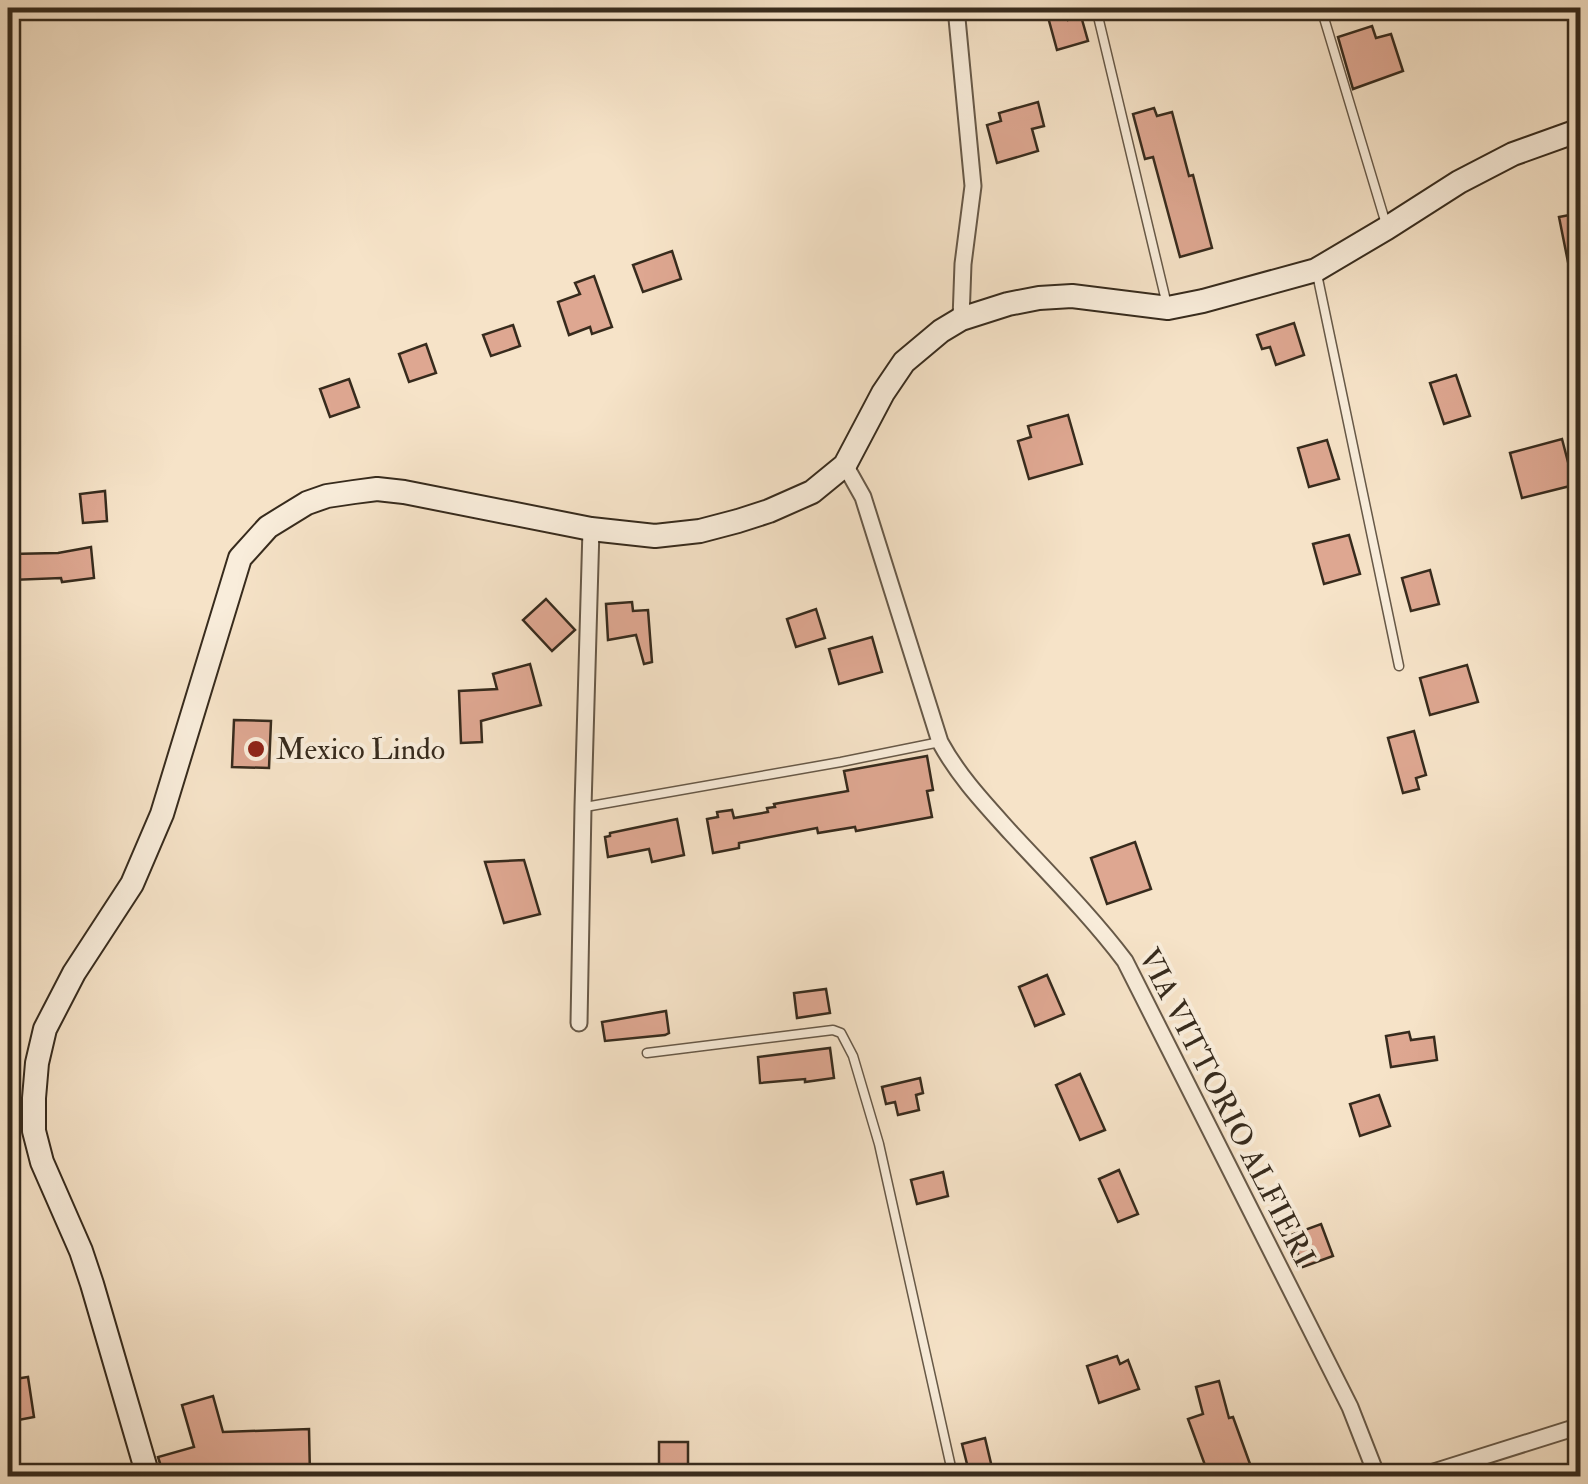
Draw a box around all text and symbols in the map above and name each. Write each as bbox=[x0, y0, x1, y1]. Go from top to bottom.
place label: Mexico Lindo bbox=[276, 731, 445, 768]
marker: Mexico Lindo bbox=[245, 738, 267, 760]
street label: VIA VITTORIO ALFIERI bbox=[1130, 942, 1323, 1272]

